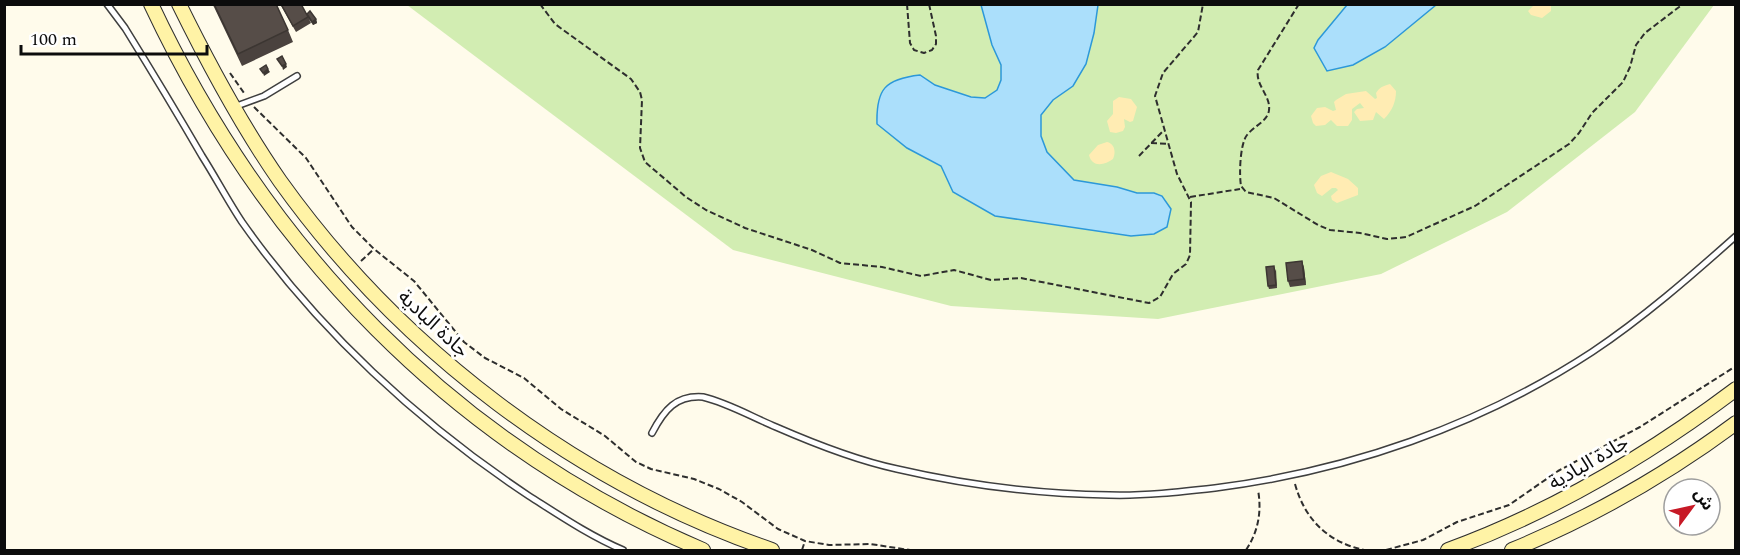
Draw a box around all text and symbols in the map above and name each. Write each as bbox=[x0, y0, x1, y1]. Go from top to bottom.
scale bar bbox=[21, 18, 207, 56]
text: 100 m bbox=[30, 26, 77, 53]
street label: جادة البادية bbox=[391, 283, 476, 365]
street label: جادة البادية bbox=[1543, 428, 1634, 498]
north arrow bbox=[1662, 477, 1722, 537]
text: ش bbox=[1688, 484, 1720, 515]

